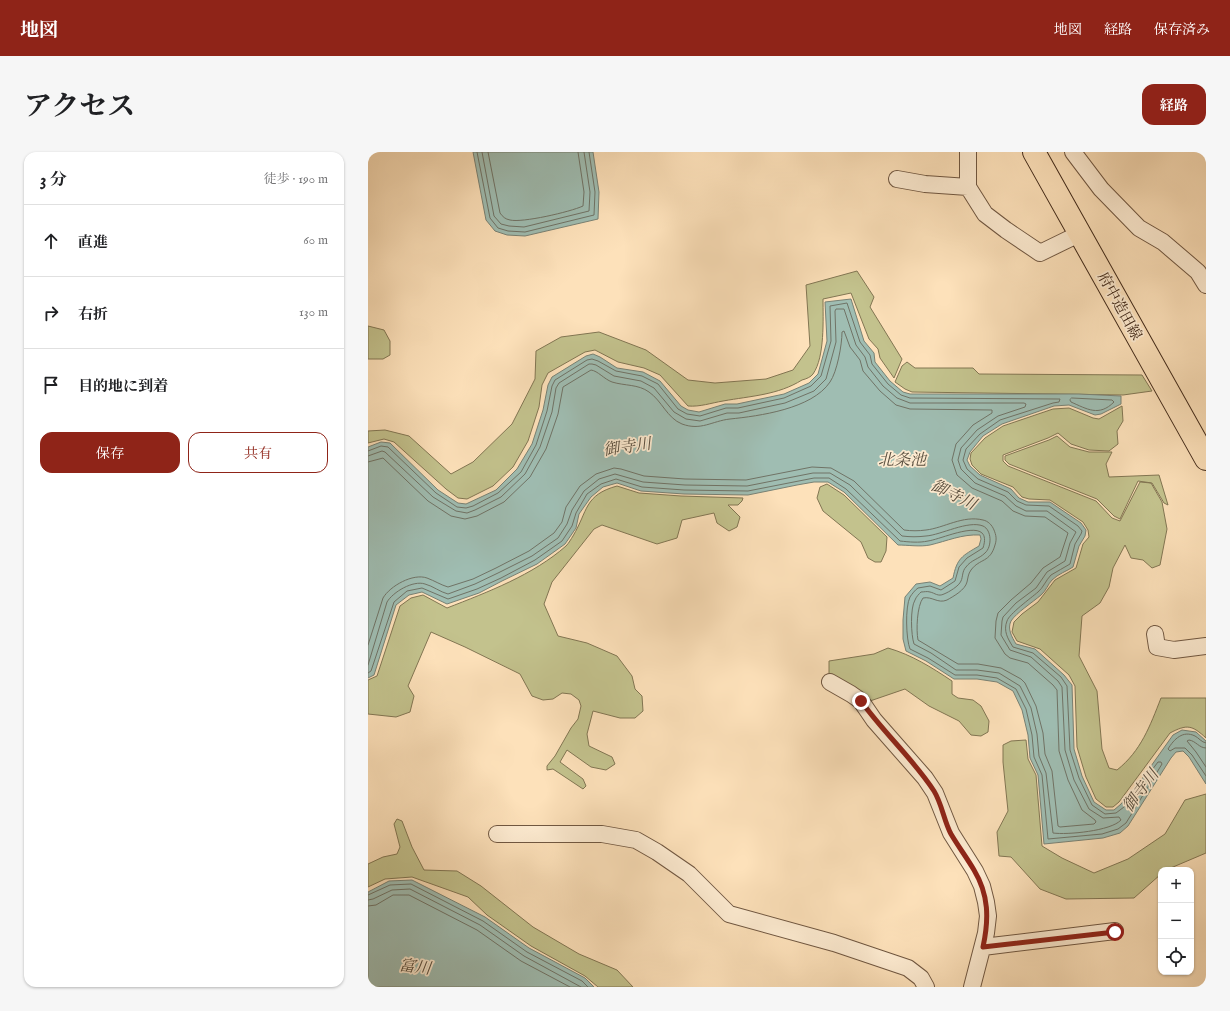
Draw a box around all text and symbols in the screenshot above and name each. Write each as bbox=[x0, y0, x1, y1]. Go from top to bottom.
text: 地図 bbox=[20, 19, 58, 43]
text: 地図 bbox=[1054, 21, 1082, 39]
text: 経路 bbox=[1104, 21, 1132, 39]
text: 保存済み bbox=[1154, 21, 1210, 39]
button: 経路 bbox=[1142, 84, 1206, 125]
text: アクセス bbox=[24, 90, 135, 125]
text: 3 分 bbox=[40, 170, 67, 191]
text: 徒歩 · 190 m bbox=[264, 171, 328, 188]
icon: ahead bbox=[40, 230, 62, 252]
text: 60 m bbox=[303, 232, 328, 249]
text: 直進 bbox=[78, 233, 108, 252]
street label: 府中造田線 bbox=[1093, 269, 1146, 344]
icon: right bbox=[40, 302, 62, 324]
text: 130 m bbox=[299, 304, 328, 321]
text: 右折 bbox=[78, 305, 108, 324]
icon: arrive bbox=[40, 374, 62, 396]
text: 目的地に到着 bbox=[78, 377, 168, 396]
button: 保存 bbox=[40, 432, 180, 473]
button: 共有 bbox=[188, 432, 328, 473]
water label: 御寺川 bbox=[602, 434, 654, 461]
water label: 北条池 bbox=[878, 451, 928, 471]
water label: 御寺川 bbox=[927, 476, 981, 516]
route end bbox=[852, 692, 870, 710]
water label: 御寺川 bbox=[1119, 764, 1165, 816]
map controls bbox=[1158, 867, 1194, 975]
button: + bbox=[1158, 867, 1194, 903]
button: − bbox=[1158, 903, 1194, 939]
route start bbox=[1106, 923, 1124, 941]
button: locate bbox=[1158, 939, 1194, 975]
water label: 富川 bbox=[398, 956, 434, 980]

